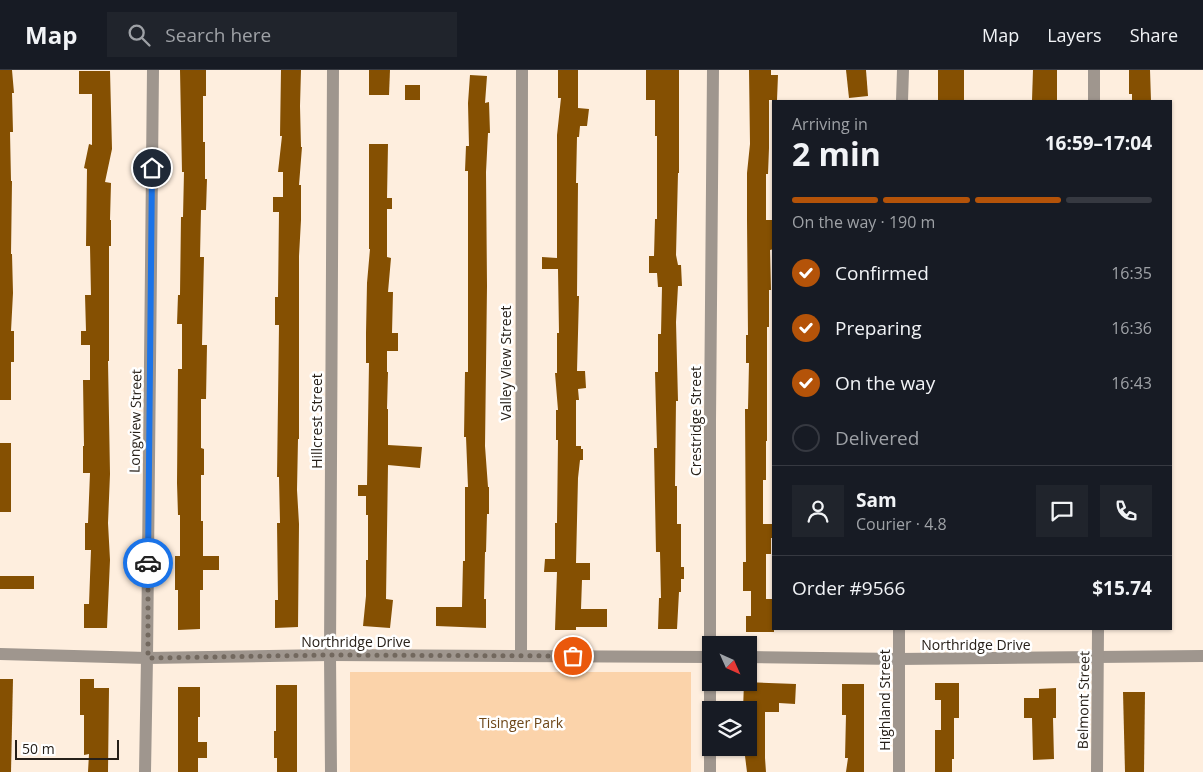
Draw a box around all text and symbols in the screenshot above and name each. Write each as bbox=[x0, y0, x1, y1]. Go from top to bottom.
search box bbox=[107, 12, 457, 57]
text: Map bbox=[25, 18, 77, 51]
icon: search bbox=[125, 21, 153, 49]
text: Search here bbox=[165, 22, 271, 48]
text: Map bbox=[982, 23, 1019, 47]
text: Layers bbox=[1047, 23, 1102, 47]
text: Share bbox=[1130, 23, 1178, 47]
text: Arriving in bbox=[792, 113, 868, 135]
text: 16:59–17:04 bbox=[1045, 130, 1152, 156]
text: 2 min bbox=[792, 132, 881, 175]
pin bbox=[131, 147, 173, 189]
icon: home bbox=[138, 154, 166, 182]
text: On the way · 190 m bbox=[792, 211, 935, 233]
icon: check bbox=[792, 259, 820, 287]
text: Confirmed bbox=[835, 260, 929, 286]
text: 16:35 bbox=[1111, 262, 1152, 284]
street label: Valley View Street bbox=[496, 305, 515, 421]
icon: check bbox=[792, 314, 820, 342]
text: Preparing bbox=[835, 315, 922, 341]
text: 16:36 bbox=[1111, 317, 1152, 339]
street label: Crestridge Street bbox=[686, 366, 705, 476]
street label: Longview Street bbox=[125, 369, 145, 473]
icon: check bbox=[792, 369, 820, 397]
text: On the way bbox=[835, 370, 935, 396]
text: 16:43 bbox=[1111, 372, 1152, 394]
street label: Hillcrest Street bbox=[307, 373, 326, 469]
text: Delivered bbox=[835, 425, 919, 451]
button: person bbox=[792, 485, 844, 537]
button: chat bbox=[1036, 485, 1088, 537]
button: phone bbox=[1100, 485, 1152, 537]
text: Sam bbox=[856, 487, 897, 513]
text: Courier · 4.8 bbox=[856, 513, 947, 535]
courier bbox=[123, 538, 173, 588]
icon: car bbox=[134, 549, 162, 577]
text: Order #9566 bbox=[792, 575, 905, 601]
text: $15.74 bbox=[1092, 575, 1152, 601]
street label: Northridge Drive bbox=[301, 632, 411, 651]
pin bbox=[552, 635, 594, 677]
street label: Northridge Drive bbox=[921, 635, 1031, 654]
north arrow bbox=[702, 636, 758, 691]
map controls bbox=[702, 636, 757, 756]
icon: bag bbox=[559, 642, 587, 670]
street label: Highland Street bbox=[875, 649, 894, 751]
street label: Belmont Street bbox=[1073, 651, 1093, 749]
button: layers bbox=[702, 701, 757, 756]
park label: Tisinger Park bbox=[479, 713, 564, 732]
scale bar bbox=[15, 737, 119, 760]
text: 50 m bbox=[22, 739, 55, 758]

